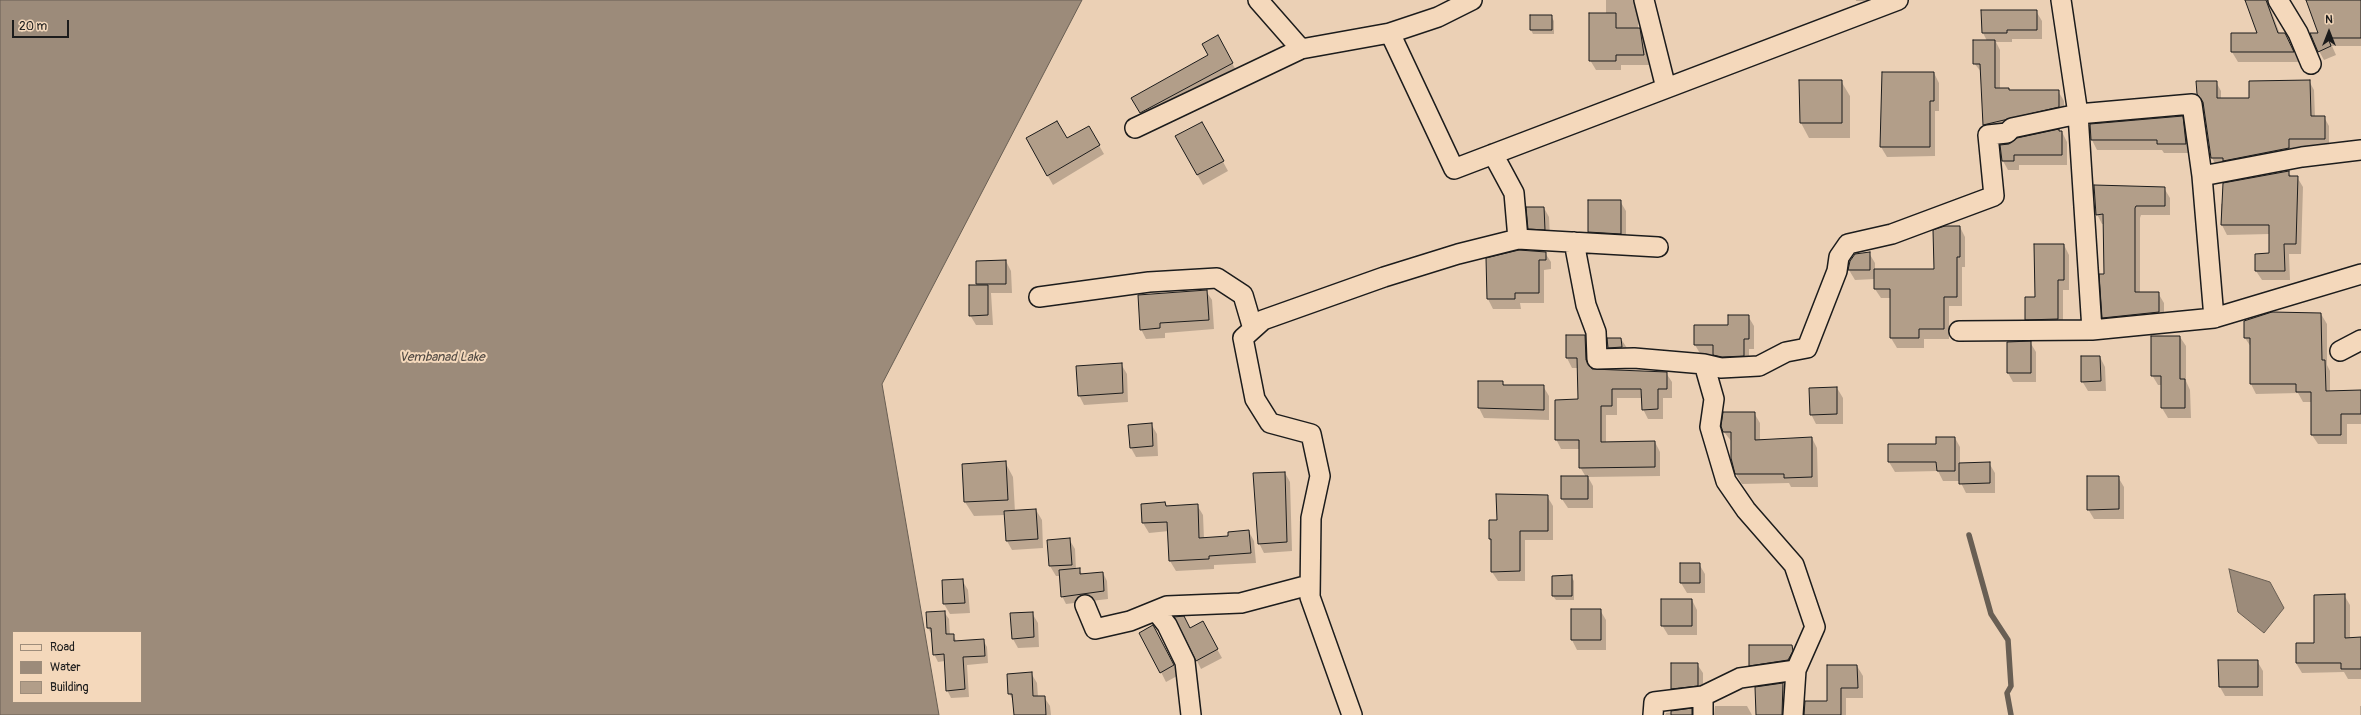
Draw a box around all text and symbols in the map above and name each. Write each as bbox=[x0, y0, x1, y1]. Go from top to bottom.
scale bar bbox=[14, 12, 71, 38]
north arrow bbox=[2309, 12, 2349, 52]
text: N bbox=[2325, 13, 2333, 26]
text: 20 m bbox=[19, 19, 47, 34]
water label: Vembanad Lake bbox=[399, 350, 485, 366]
legend bbox=[12, 631, 142, 703]
text: Road bbox=[50, 640, 75, 655]
text: Water bbox=[50, 660, 81, 675]
text: Building bbox=[50, 680, 89, 695]

